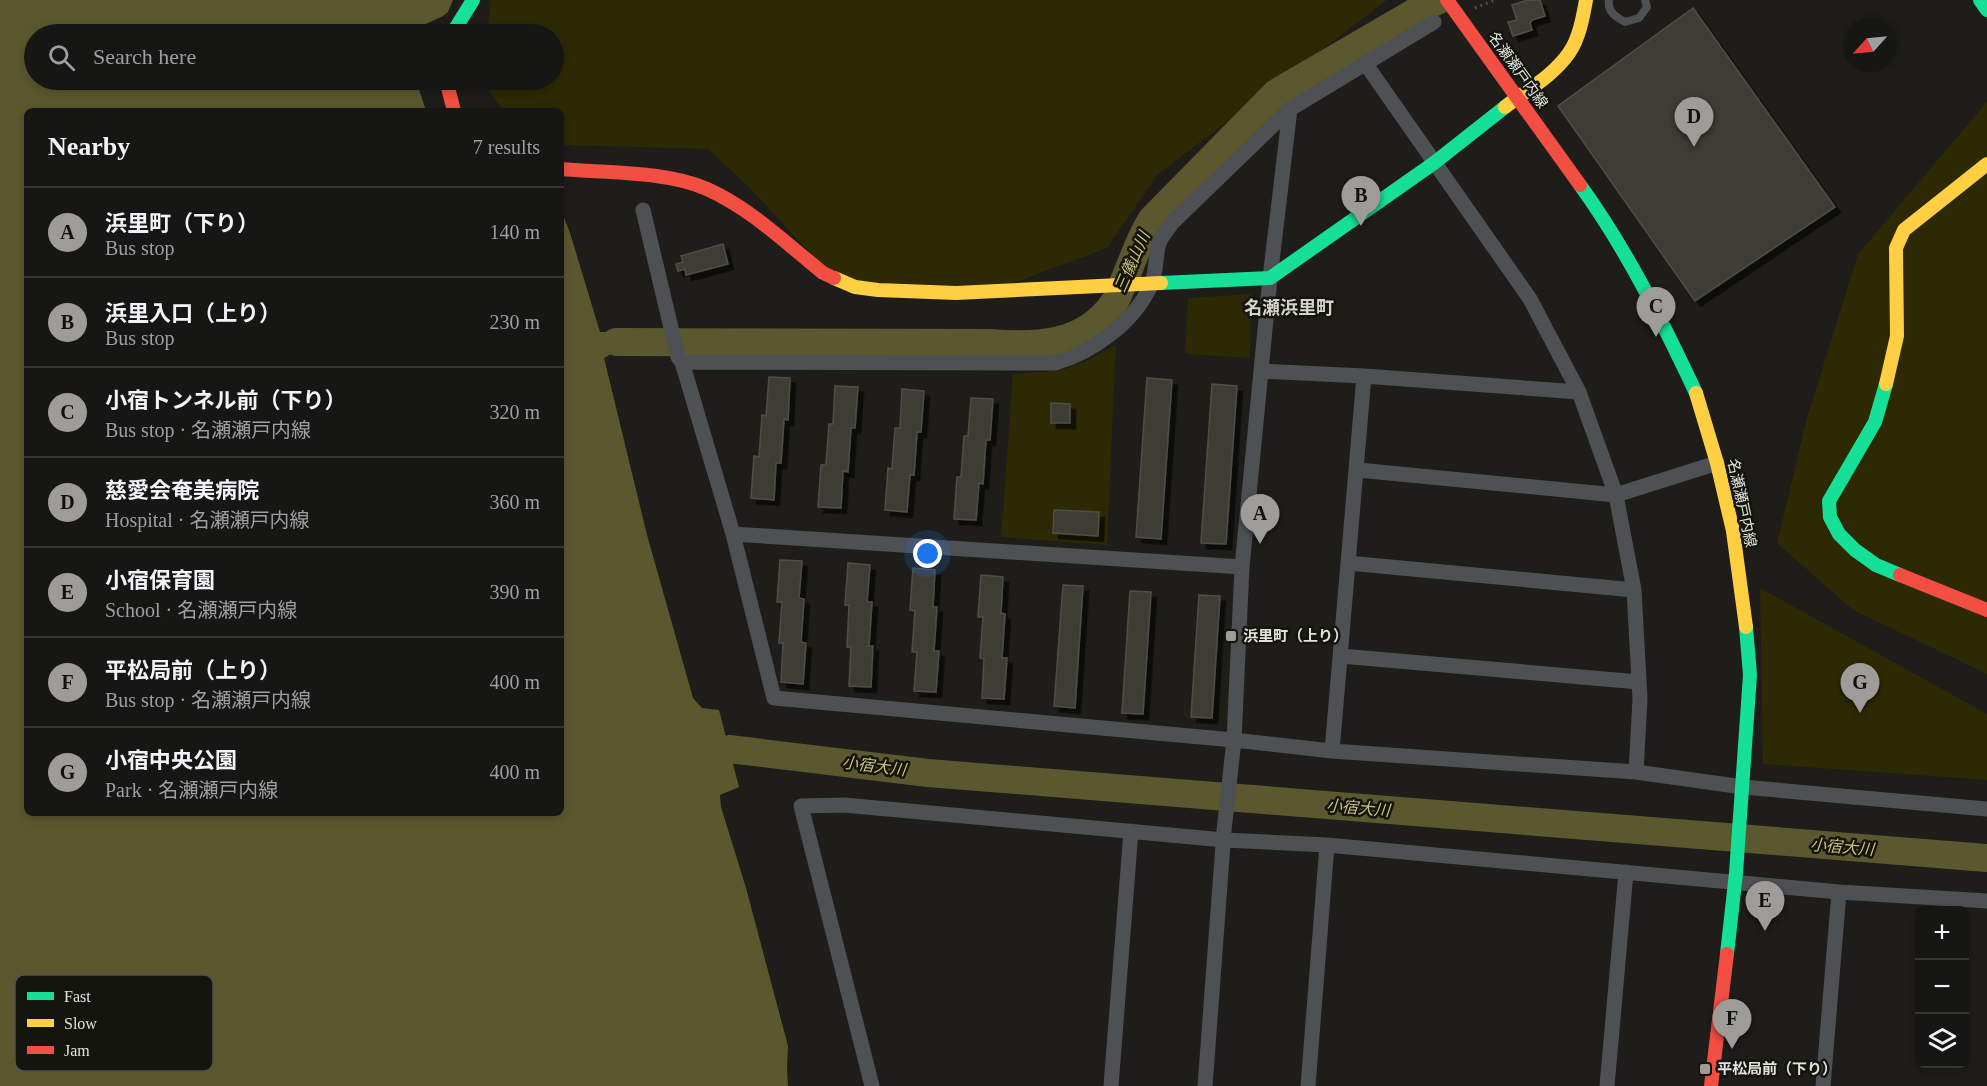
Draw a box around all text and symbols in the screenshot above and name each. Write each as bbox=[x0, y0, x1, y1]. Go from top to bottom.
north arrow bbox=[1843, 18, 1897, 72]
search box bbox=[24, 24, 564, 90]
street label: 名瀬瀬戸内線 bbox=[1485, 29, 1551, 111]
icon: search bbox=[45, 41, 78, 74]
text: Search here bbox=[93, 44, 196, 69]
pin: D bbox=[1674, 98, 1714, 147]
text: Nearby bbox=[48, 132, 130, 161]
text: 7 results bbox=[473, 136, 540, 158]
pin: B bbox=[1342, 176, 1380, 226]
text: 浜里町（下り） bbox=[105, 211, 259, 236]
text: A bbox=[60, 221, 75, 243]
text: 140 m bbox=[489, 221, 540, 243]
water label: 三儀山川 bbox=[1111, 227, 1154, 295]
text: Bus stop bbox=[105, 237, 174, 259]
pin: C bbox=[1636, 288, 1676, 337]
district label: 名瀬浜里町 bbox=[1244, 298, 1334, 318]
text: 浜里入口（上り） bbox=[105, 301, 281, 326]
text: B bbox=[61, 311, 74, 333]
text: 230 m bbox=[489, 311, 540, 333]
text: Bus stop bbox=[105, 327, 174, 349]
text: 小宿トンネル前（下り） bbox=[105, 388, 347, 413]
text: C bbox=[60, 401, 75, 423]
text: 320 m bbox=[489, 401, 540, 423]
text: Bus stop · 名瀬瀬戸内線 bbox=[105, 419, 311, 441]
street label: 名瀬瀬戸内線 bbox=[1725, 457, 1759, 549]
text: 慈愛会奄美病院 bbox=[105, 478, 259, 503]
text: D bbox=[60, 491, 75, 513]
text: 360 m bbox=[489, 491, 540, 513]
pin: A bbox=[1240, 494, 1280, 544]
text: Hospital · 名瀬瀬戸内線 bbox=[105, 509, 309, 531]
your location bbox=[913, 539, 942, 568]
text: 小宿保育園 bbox=[105, 568, 215, 593]
text: E bbox=[61, 581, 74, 603]
text: 390 m bbox=[489, 581, 540, 603]
text: School · 名瀬瀬戸内線 bbox=[105, 599, 297, 621]
place label: 浜里町（上り） bbox=[1243, 628, 1348, 644]
marker: 浜里町（上り） bbox=[1224, 629, 1238, 643]
text: 平松局前（上り） bbox=[105, 658, 281, 683]
pin: G bbox=[1840, 664, 1880, 713]
text: F bbox=[61, 671, 74, 693]
text: 400 m bbox=[489, 671, 540, 693]
text: Bus stop · 名瀬瀬戸内線 bbox=[105, 689, 311, 711]
text: 小宿中央公園 bbox=[105, 748, 237, 773]
water label: 小宿大川 bbox=[841, 754, 909, 779]
text: G bbox=[60, 761, 75, 783]
text: 400 m bbox=[489, 761, 540, 783]
text: Park · 名瀬瀬戸内線 bbox=[105, 779, 278, 801]
water label: 小宿大川 bbox=[1325, 797, 1393, 819]
water label: 小宿大川 bbox=[1809, 836, 1877, 858]
pin: E bbox=[1746, 882, 1784, 931]
map controls bbox=[1915, 906, 1969, 1068]
button: + bbox=[1915, 906, 1969, 960]
button: − bbox=[1915, 960, 1969, 1014]
legend bbox=[15, 975, 213, 1071]
text: Fast bbox=[64, 988, 91, 1005]
pin: F bbox=[1712, 1000, 1752, 1049]
button: layers bbox=[1915, 1014, 1969, 1068]
text: Slow bbox=[64, 1015, 97, 1032]
text: Jam bbox=[64, 1042, 90, 1059]
place label: 平松局前（下り） bbox=[1717, 1060, 1837, 1077]
marker: 平松局前（下り） bbox=[1698, 1062, 1712, 1076]

